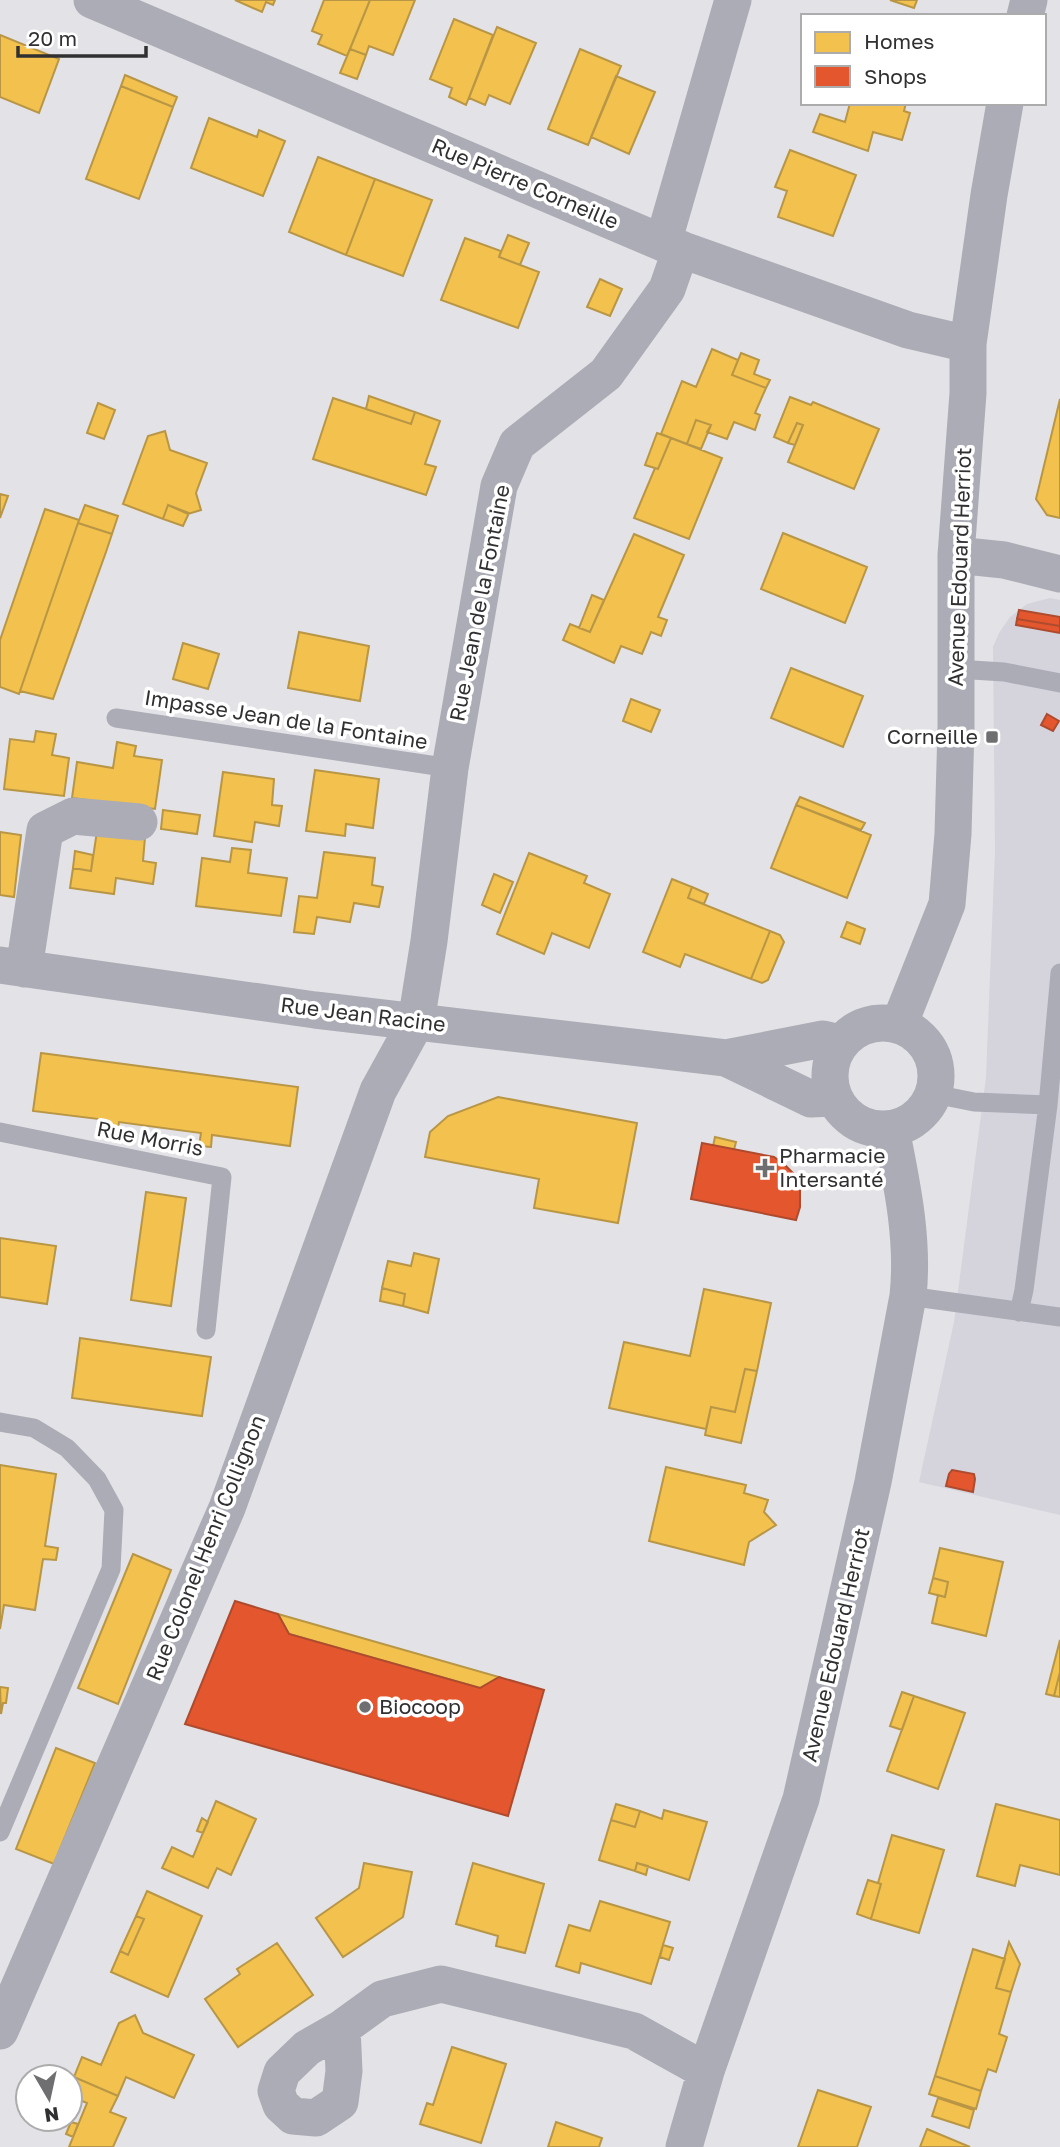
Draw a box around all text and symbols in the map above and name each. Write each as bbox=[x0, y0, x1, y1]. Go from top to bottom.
scale bar bbox=[18, 14, 145, 58]
legend bbox=[801, 14, 1046, 105]
text: 20 m bbox=[28, 25, 77, 51]
text: Homes bbox=[864, 28, 934, 54]
text: Shops bbox=[864, 63, 927, 89]
street label: Rue Pierre Corneille bbox=[428, 132, 623, 234]
street label: Avenue Edouard Herriot bbox=[942, 447, 976, 687]
street label: Rue Jean de la Fontaine bbox=[443, 482, 515, 723]
street label: Impasse Jean de la Fontaine bbox=[143, 684, 430, 754]
place label: Corneille bbox=[887, 723, 978, 749]
marker: Corneille bbox=[984, 729, 1000, 745]
street label: Rue Jean Racine bbox=[279, 991, 447, 1037]
street label: Rue Morris bbox=[95, 1115, 206, 1161]
place label: Pharmacie Intersanté bbox=[779, 1142, 885, 1192]
marker: Pharmacie Intersanté bbox=[757, 1160, 773, 1176]
street label: Rue Colonel Henri Collignon bbox=[140, 1411, 270, 1684]
street label: Avenue Edouard Herriot bbox=[795, 1525, 875, 1764]
place label: Biocoop bbox=[379, 1693, 461, 1719]
marker: Biocoop bbox=[357, 1699, 373, 1715]
north arrow bbox=[14, 2063, 84, 2133]
text: N bbox=[43, 2103, 61, 2128]

